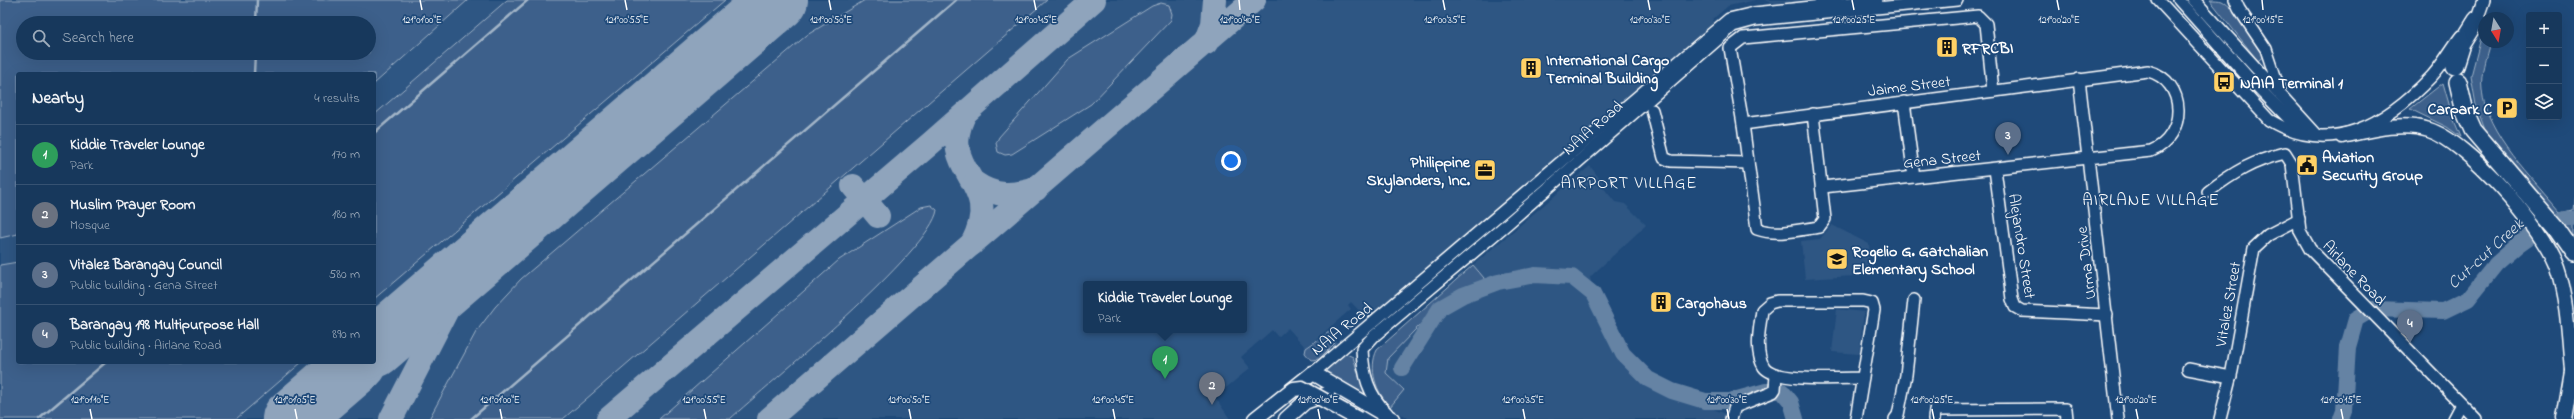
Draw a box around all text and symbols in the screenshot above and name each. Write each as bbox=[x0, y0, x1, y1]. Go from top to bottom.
north arrow bbox=[2478, 12, 2514, 48]
map controls bbox=[2526, 12, 2562, 120]
button: + bbox=[2526, 12, 2562, 48]
text: 121°01'00"E bbox=[402, 13, 442, 28]
text: 121°00'55"E bbox=[605, 13, 649, 28]
text: 121°00'50"E bbox=[810, 13, 852, 28]
text: 121°00'45"E bbox=[1015, 13, 1057, 28]
text: 121°00'40"E bbox=[1220, 13, 1260, 28]
text: 121°00'35"E bbox=[1424, 13, 1466, 28]
text: 121°00'30"E bbox=[1630, 13, 1670, 28]
text: 121°00'25"E bbox=[1833, 13, 1875, 28]
text: 121°00'20"E bbox=[2038, 13, 2080, 28]
text: 121°00'15"E bbox=[2243, 13, 2284, 28]
search box bbox=[16, 16, 376, 60]
icon: search bbox=[30, 27, 52, 49]
text: Search here bbox=[62, 27, 134, 49]
building icon: RFRCBI bbox=[1934, 34, 1960, 60]
place label: RFRCBI bbox=[1961, 37, 2014, 61]
button: − bbox=[2526, 48, 2562, 84]
place label: International Cargo Terminal Building bbox=[1546, 49, 1669, 92]
building icon: International Cargo Terminal Building bbox=[1518, 55, 1544, 81]
bus stop icon: NAIA Terminal 1 bbox=[2211, 69, 2237, 95]
street label: Jaime Street bbox=[1866, 70, 1953, 104]
place label: NAIA Terminal 1 bbox=[2240, 72, 2344, 96]
button: layers bbox=[2526, 84, 2562, 120]
text: Nearby bbox=[32, 86, 84, 111]
text: 4 results bbox=[314, 89, 360, 108]
street label: NAIA Road bbox=[1558, 95, 1629, 162]
parking icon: Carpark C bbox=[2494, 95, 2520, 121]
place label: Carpark C bbox=[2428, 98, 2492, 122]
pin: 3 bbox=[1995, 122, 2021, 155]
text: Kiddie Traveler Lounge bbox=[70, 134, 205, 156]
street label: Gena Street bbox=[1902, 144, 1983, 176]
text: 1 bbox=[43, 145, 47, 164]
text: 170 m bbox=[332, 145, 360, 164]
place label: Aviation Security Group bbox=[2322, 146, 2423, 189]
your location bbox=[1221, 151, 1241, 171]
place label: Philippine Skylanders, Inc. bbox=[1367, 151, 1471, 194]
public building icon: Aviation Security Group bbox=[2294, 152, 2320, 178]
text: Park bbox=[70, 156, 94, 175]
office icon: Philippine Skylanders, Inc. bbox=[1472, 157, 1498, 183]
district label: AIRPORT VILLAGE bbox=[1560, 171, 1698, 196]
district label: AIRLANE VILLAGE bbox=[2082, 188, 2220, 213]
street label: Alejandro Street bbox=[2001, 192, 2041, 301]
text: Muslim Prayer Room bbox=[70, 194, 195, 216]
text: 2 bbox=[42, 205, 48, 224]
text: 180 m bbox=[332, 205, 360, 224]
water label: Cut-cut Creek bbox=[2442, 212, 2531, 295]
text: Mosque bbox=[70, 216, 110, 235]
street label: Urma Drive bbox=[2070, 224, 2103, 301]
street label: Airlane Road bbox=[2316, 235, 2391, 312]
place label: Rogelio G. Gatchalian Elementary School bbox=[1851, 240, 1988, 283]
school or university icon: Rogelio G. Gatchalian Elementary School bbox=[1824, 246, 1850, 272]
text: Vitalez Barangay Council bbox=[70, 254, 222, 276]
street label: Vitalez Street bbox=[2210, 259, 2248, 350]
text: 3 bbox=[42, 265, 48, 284]
text: 580 m bbox=[329, 265, 360, 284]
text: Public building · Gena Street bbox=[70, 276, 218, 295]
popup bbox=[1083, 281, 1247, 333]
text: Kiddie Traveler Lounge bbox=[1098, 287, 1232, 309]
building icon: Cargohaus bbox=[1648, 289, 1674, 315]
place label: Cargohaus bbox=[1676, 292, 1747, 317]
street label: NAIA Road bbox=[1306, 297, 1378, 362]
text: Park bbox=[1098, 309, 1121, 328]
pin: 4 bbox=[2397, 310, 2423, 343]
text: Barangay 198 Multipurpose Hall bbox=[70, 314, 259, 336]
text: 4 bbox=[42, 325, 48, 344]
text: 890 m bbox=[332, 325, 360, 344]
text: Public building · Airlane Road bbox=[70, 336, 221, 355]
pin: 1 bbox=[1152, 346, 1178, 379]
pin: 2 bbox=[1199, 372, 1225, 405]
text: 121°01'10"E bbox=[71, 393, 109, 408]
text: 121°01'05"E bbox=[275, 393, 316, 408]
text: 121°01'00"E bbox=[480, 393, 520, 408]
text: 121°00'55"E bbox=[682, 393, 726, 408]
text: 121°00'50"E bbox=[888, 393, 930, 408]
text: 121°00'45"E bbox=[1092, 393, 1134, 408]
text: 121°00'40"E bbox=[1298, 393, 1338, 408]
text: 121°00'35"E bbox=[1502, 393, 1544, 408]
text: 121°00'30"E bbox=[1707, 393, 1747, 408]
text: 121°00'25"E bbox=[1911, 393, 1953, 408]
text: 121°00'20"E bbox=[2115, 393, 2157, 408]
text: 121°00'15"E bbox=[2321, 393, 2362, 408]

